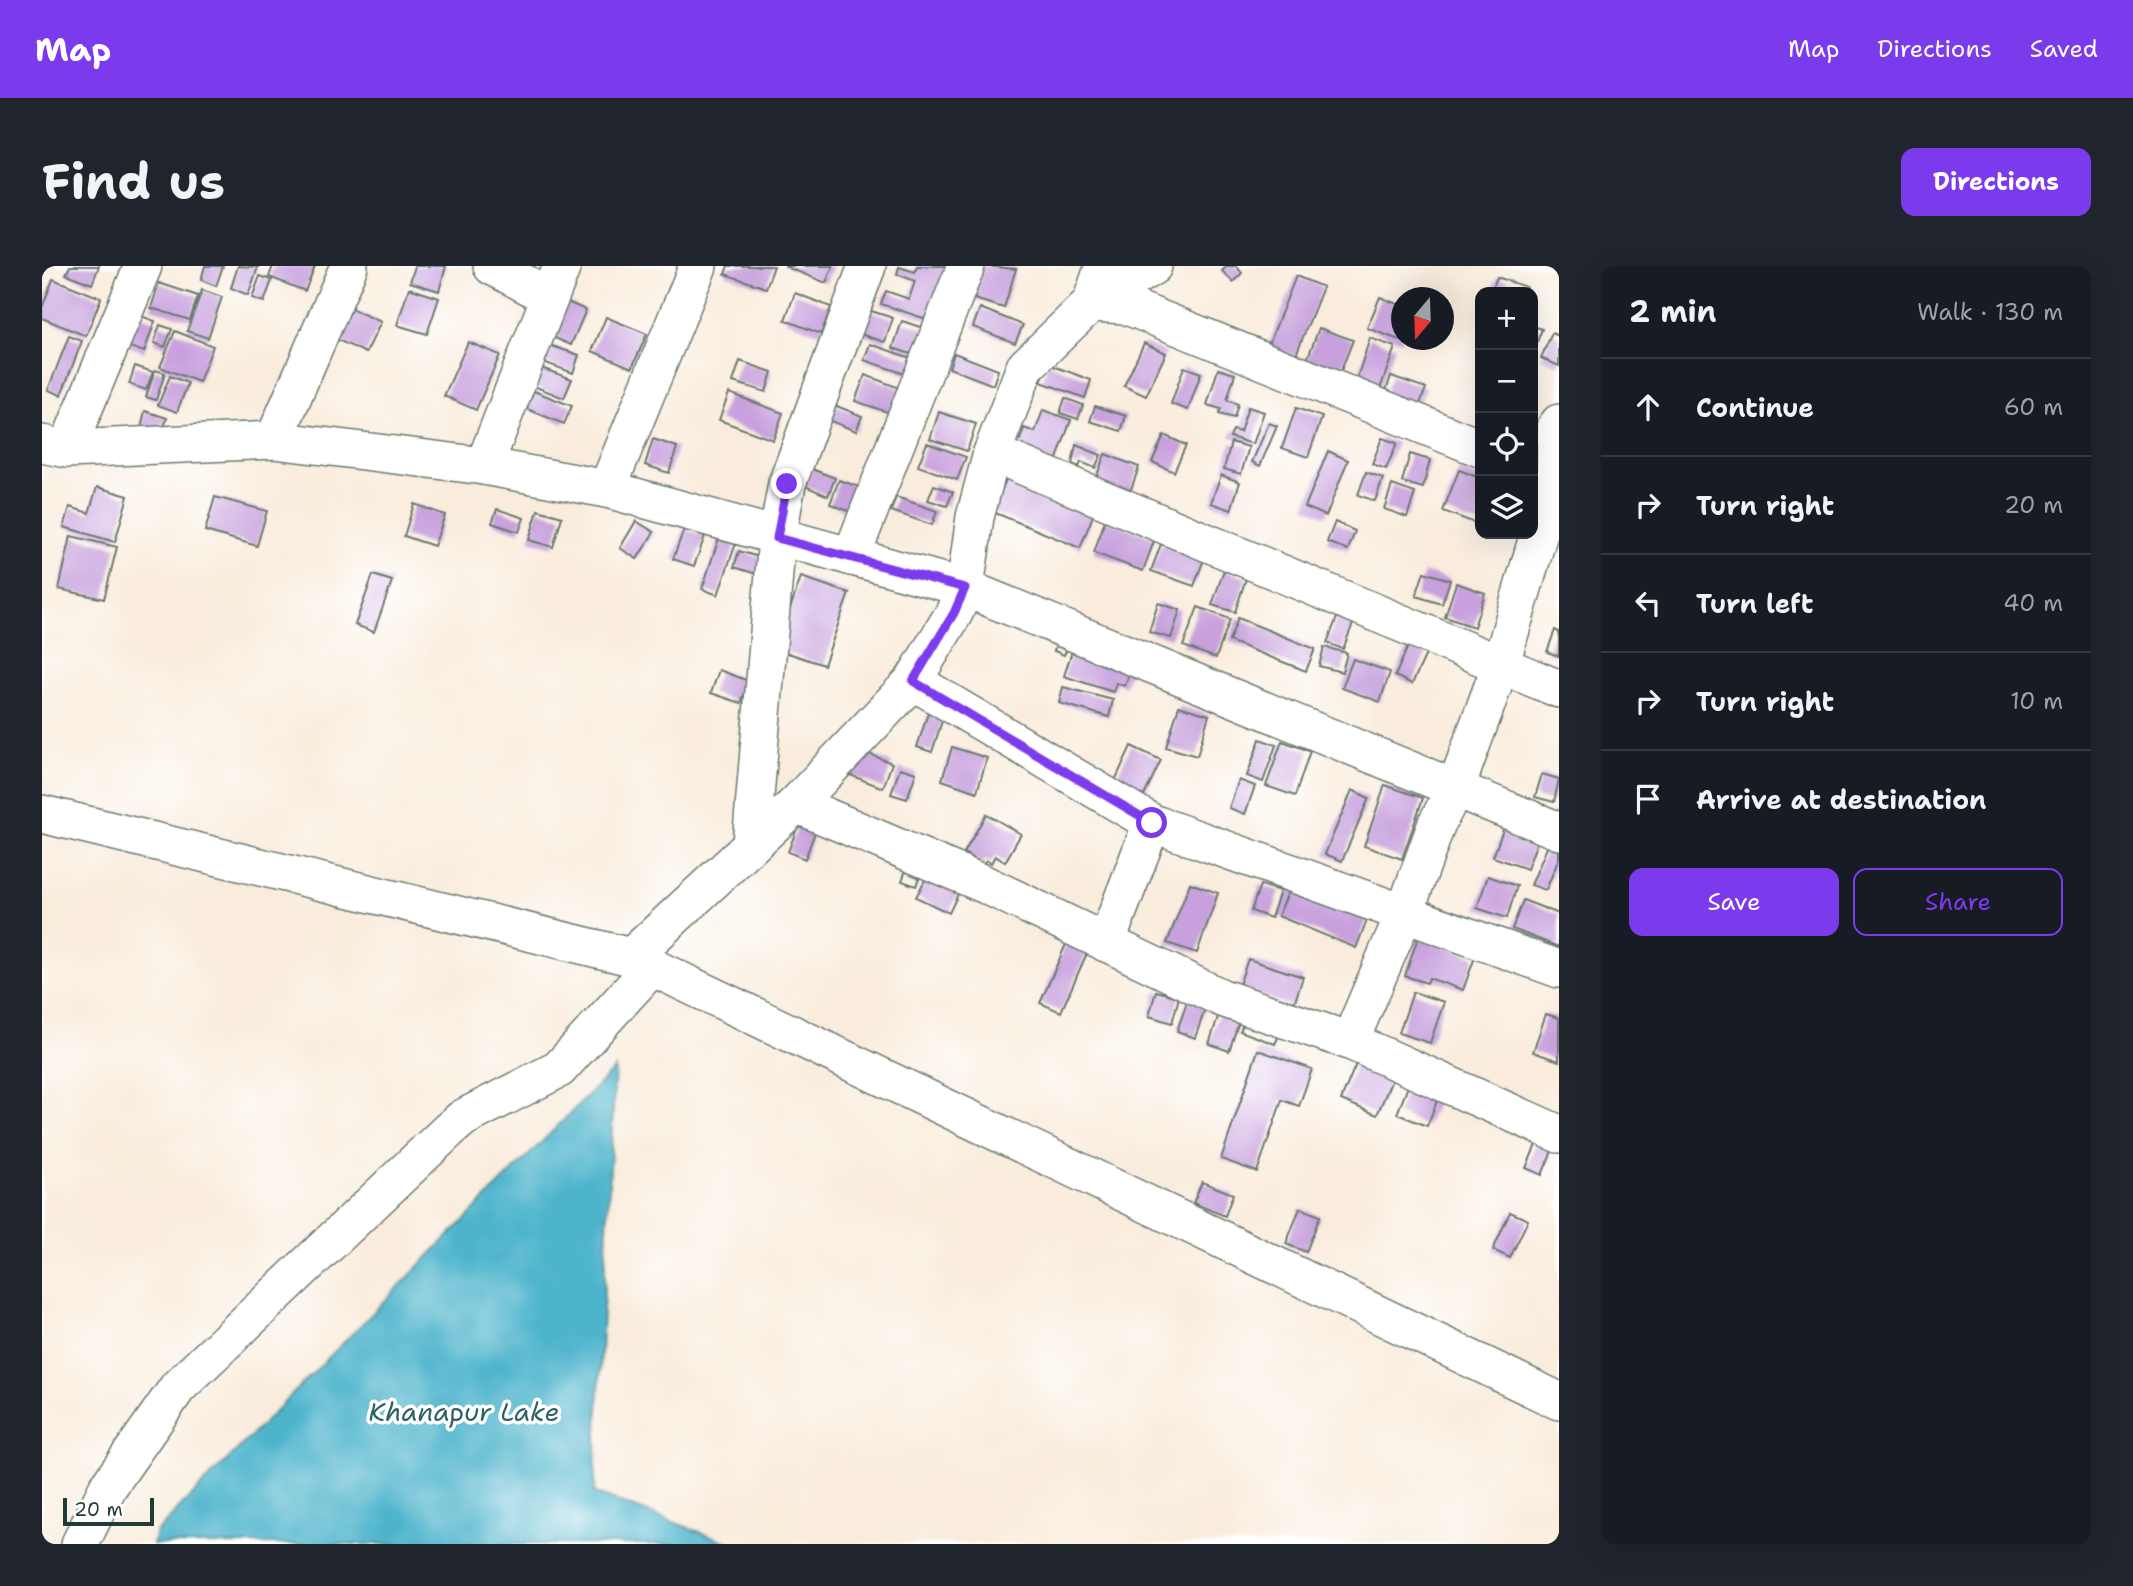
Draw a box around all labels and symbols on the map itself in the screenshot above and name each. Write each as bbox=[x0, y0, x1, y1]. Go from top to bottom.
north arrow bbox=[1391, 287, 1454, 350]
route end bbox=[771, 468, 802, 499]
route start bbox=[1136, 807, 1167, 838]
water label: Khanapur Lake bbox=[369, 1394, 559, 1429]
scale bar bbox=[63, 1495, 154, 1527]

